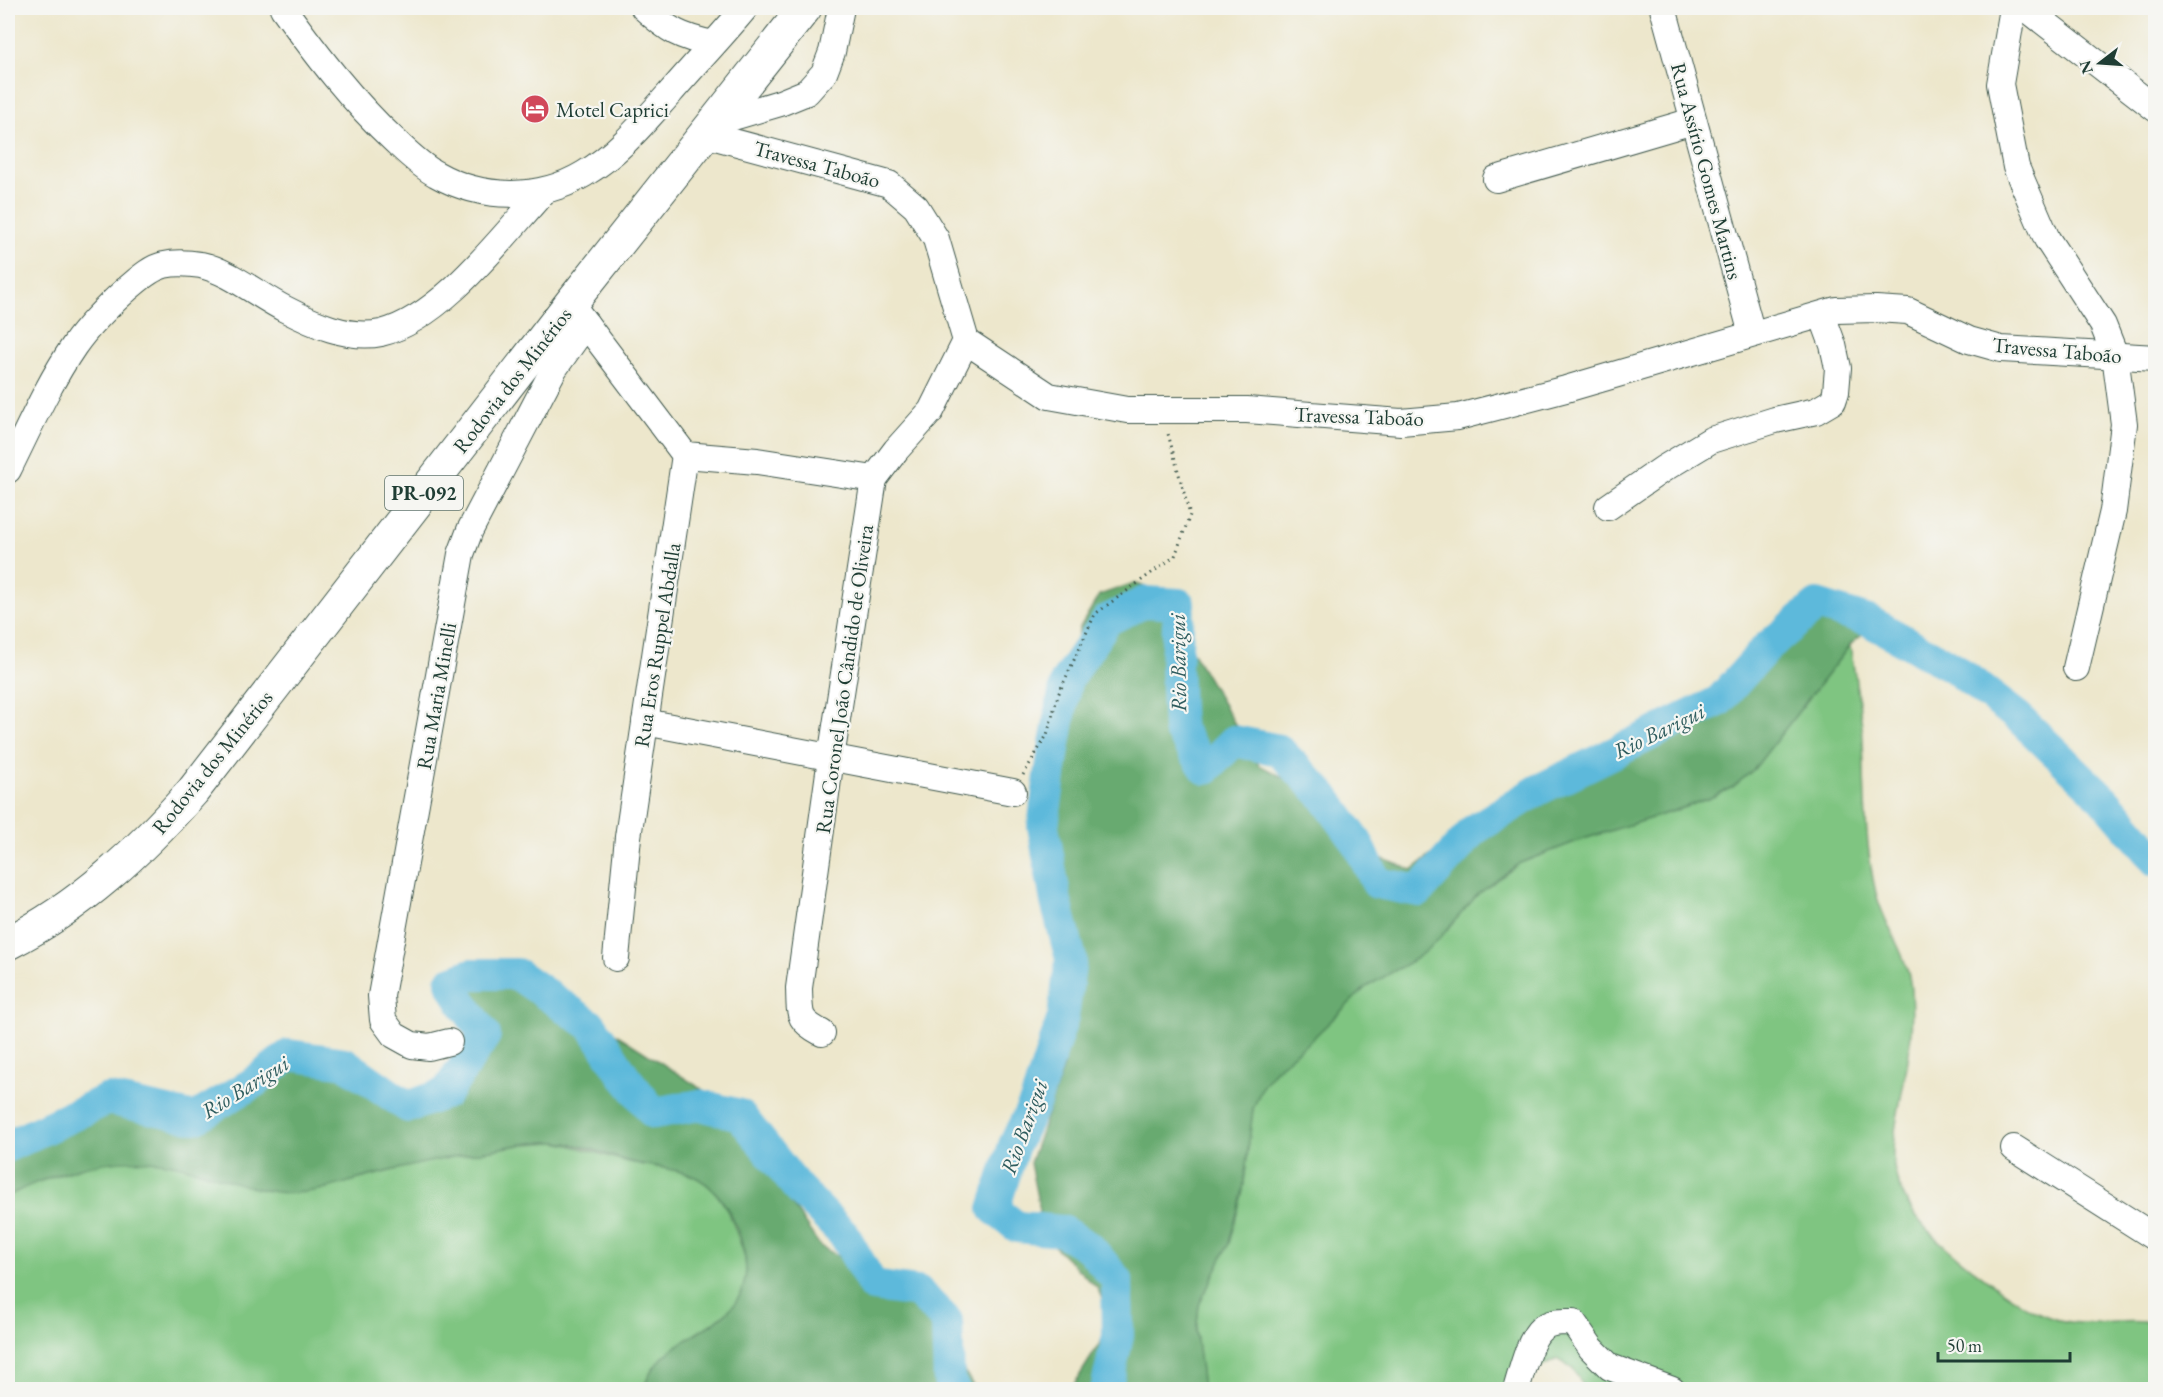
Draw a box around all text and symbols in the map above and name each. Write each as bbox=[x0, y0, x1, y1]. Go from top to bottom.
north arrow bbox=[2070, 33, 2130, 93]
text: N bbox=[2074, 58, 2098, 77]
street label: Rua Assírio Gomes Martins bbox=[1665, 60, 1749, 283]
hotel icon: Motel Caprici bbox=[519, 93, 551, 125]
place label: Motel Caprici bbox=[556, 96, 669, 123]
street label: Travessa Taboão bbox=[751, 134, 883, 194]
street label: Rodovia dos Minérios bbox=[447, 302, 577, 458]
street label: Travessa Taboão bbox=[1991, 331, 2123, 369]
street label: Travessa Taboão bbox=[1294, 400, 1424, 432]
road number: PR-092 bbox=[385, 476, 463, 510]
street label: Rua Coronel João Cândido de Oliveira bbox=[809, 522, 879, 835]
street label: Rua Eros Ruppel Abdalla bbox=[627, 540, 687, 749]
water label: Rio Barigui bbox=[1163, 612, 1193, 712]
street label: Rua Maria Minelli bbox=[410, 620, 462, 772]
street label: Rodovia dos Minérios bbox=[146, 684, 279, 840]
water label: Rio Barigui bbox=[1608, 696, 1711, 766]
water label: Rio Barigui bbox=[196, 1048, 296, 1125]
water label: Rio Barigui bbox=[994, 1074, 1055, 1178]
scale bar bbox=[1938, 1325, 2070, 1363]
text: 50 m bbox=[1947, 1334, 1982, 1357]

